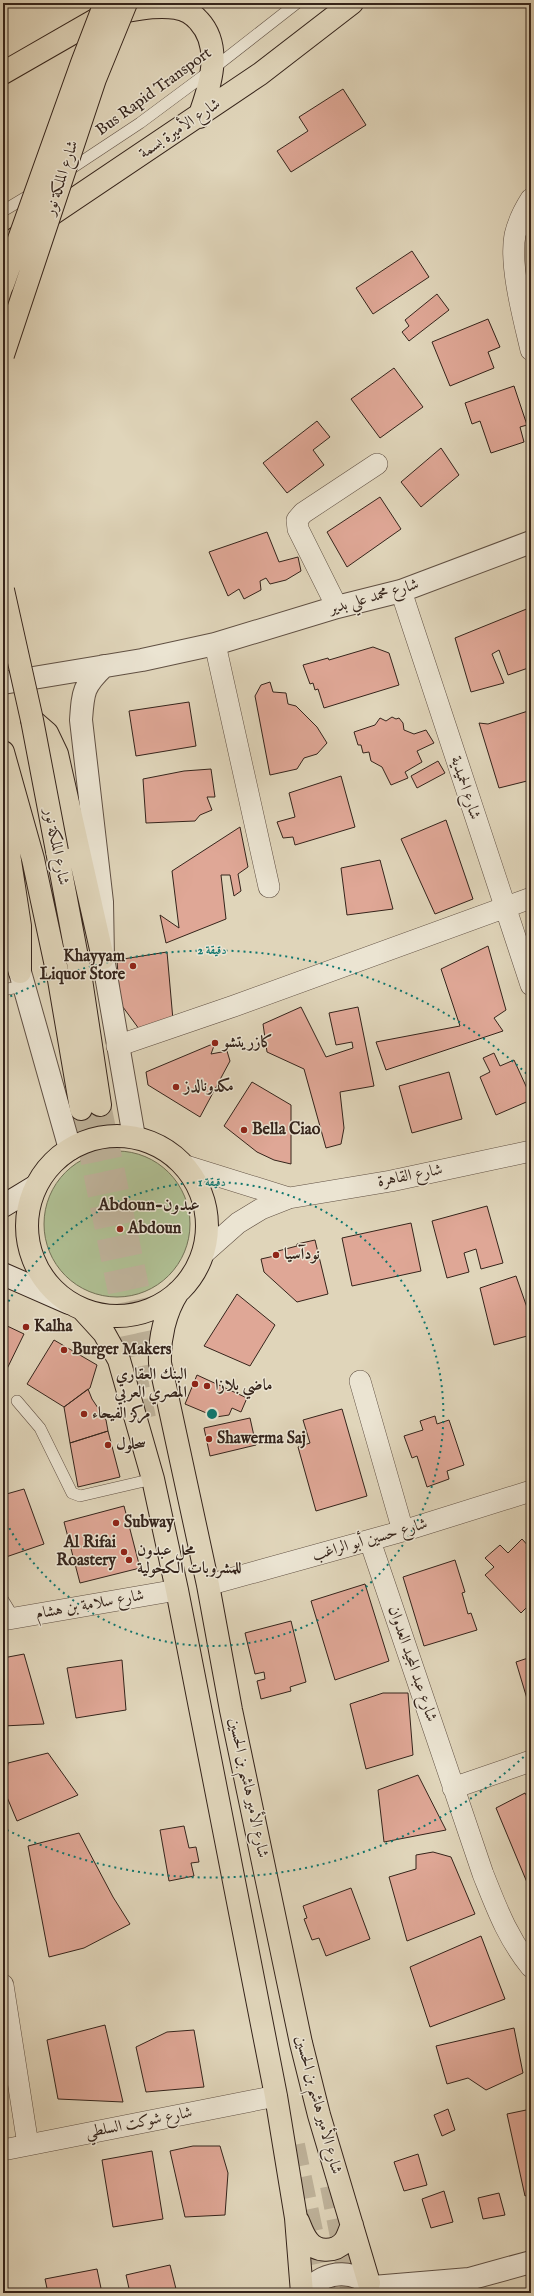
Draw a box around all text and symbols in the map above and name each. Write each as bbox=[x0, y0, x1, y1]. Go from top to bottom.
street label: Bus Rapid Transport bbox=[92, 43, 216, 141]
street label: شارع الأميرة بسمة bbox=[134, 92, 226, 165]
street label: شارع الملكة نور bbox=[40, 138, 85, 221]
street label: شارع محمد علي بدير bbox=[325, 575, 422, 624]
street label: شارع الحميدية bbox=[443, 754, 485, 823]
street label: شارع الملكة نور bbox=[36, 805, 73, 887]
text: 2 دقيقة bbox=[197, 943, 227, 958]
place label: Khayyam Liquor Store bbox=[40, 947, 126, 985]
marker: Khayyam Liquor Store bbox=[128, 961, 138, 971]
place label: كازريتشو bbox=[221, 1033, 273, 1053]
marker: كازريتشو bbox=[210, 1038, 220, 1048]
place label: مكدونالدز bbox=[182, 1077, 234, 1097]
marker: مكدونالدز bbox=[171, 1082, 181, 1092]
place label: Bella Ciao bbox=[252, 1120, 321, 1140]
marker: Bella Ciao bbox=[239, 1125, 249, 1135]
street label: شارع القاهرة bbox=[376, 1160, 445, 1194]
text: 1 دقيقة bbox=[198, 1175, 226, 1190]
district label: Abdoun-عبدون bbox=[97, 1195, 200, 1216]
place label: Abdoun bbox=[127, 1219, 182, 1239]
marker: Abdoun bbox=[115, 1224, 125, 1234]
place label: نودآسيا bbox=[284, 1244, 320, 1265]
marker: نودآسيا bbox=[271, 1250, 281, 1260]
place label: Kalha bbox=[34, 1317, 73, 1337]
marker: Kalha bbox=[21, 1322, 31, 1332]
place label: Burger Makers bbox=[72, 1340, 172, 1360]
marker: Burger Makers bbox=[59, 1345, 69, 1355]
place label: البنك العقاري المصري العربي bbox=[113, 1365, 187, 1405]
place label: ماضي بلازا bbox=[215, 1376, 273, 1400]
marker: البنك العقاري المصري العربي bbox=[190, 1379, 200, 1389]
marker: ماضي بلازا bbox=[202, 1381, 212, 1391]
place label: مركز الفيحاء bbox=[92, 1404, 150, 1424]
centre of rings bbox=[205, 1407, 219, 1421]
marker: مركز الفيحاء bbox=[79, 1409, 89, 1419]
place label: Shawerma Saj bbox=[217, 1429, 306, 1449]
marker: Shawerma Saj bbox=[204, 1434, 214, 1444]
place label: سحلول bbox=[116, 1435, 146, 1455]
marker: سحلول bbox=[103, 1440, 113, 1450]
street label: شارع حسين أبو الراغب bbox=[309, 1511, 431, 1568]
place label: Subway bbox=[124, 1513, 175, 1533]
marker: Subway bbox=[111, 1518, 121, 1528]
place label: Al Rifai Roastery bbox=[56, 1533, 117, 1571]
place label: محل عبدون للمشروبات الكحولية bbox=[137, 1541, 241, 1579]
marker: Al Rifai Roastery bbox=[119, 1547, 129, 1557]
marker: محل عبدون للمشروبات الكحولية bbox=[124, 1555, 134, 1565]
street label: شارع سلامة بن هشام bbox=[34, 1586, 146, 1627]
street label: شارع عبد المجيد العدوان bbox=[381, 1604, 441, 1725]
street label: شارع الأمير هاشم بن الحسين bbox=[218, 1715, 276, 1861]
street label: شارع الأمير هاشم بن الحسين bbox=[285, 2033, 349, 2178]
street label: شارع شوكت السلطي bbox=[84, 2103, 195, 2147]

